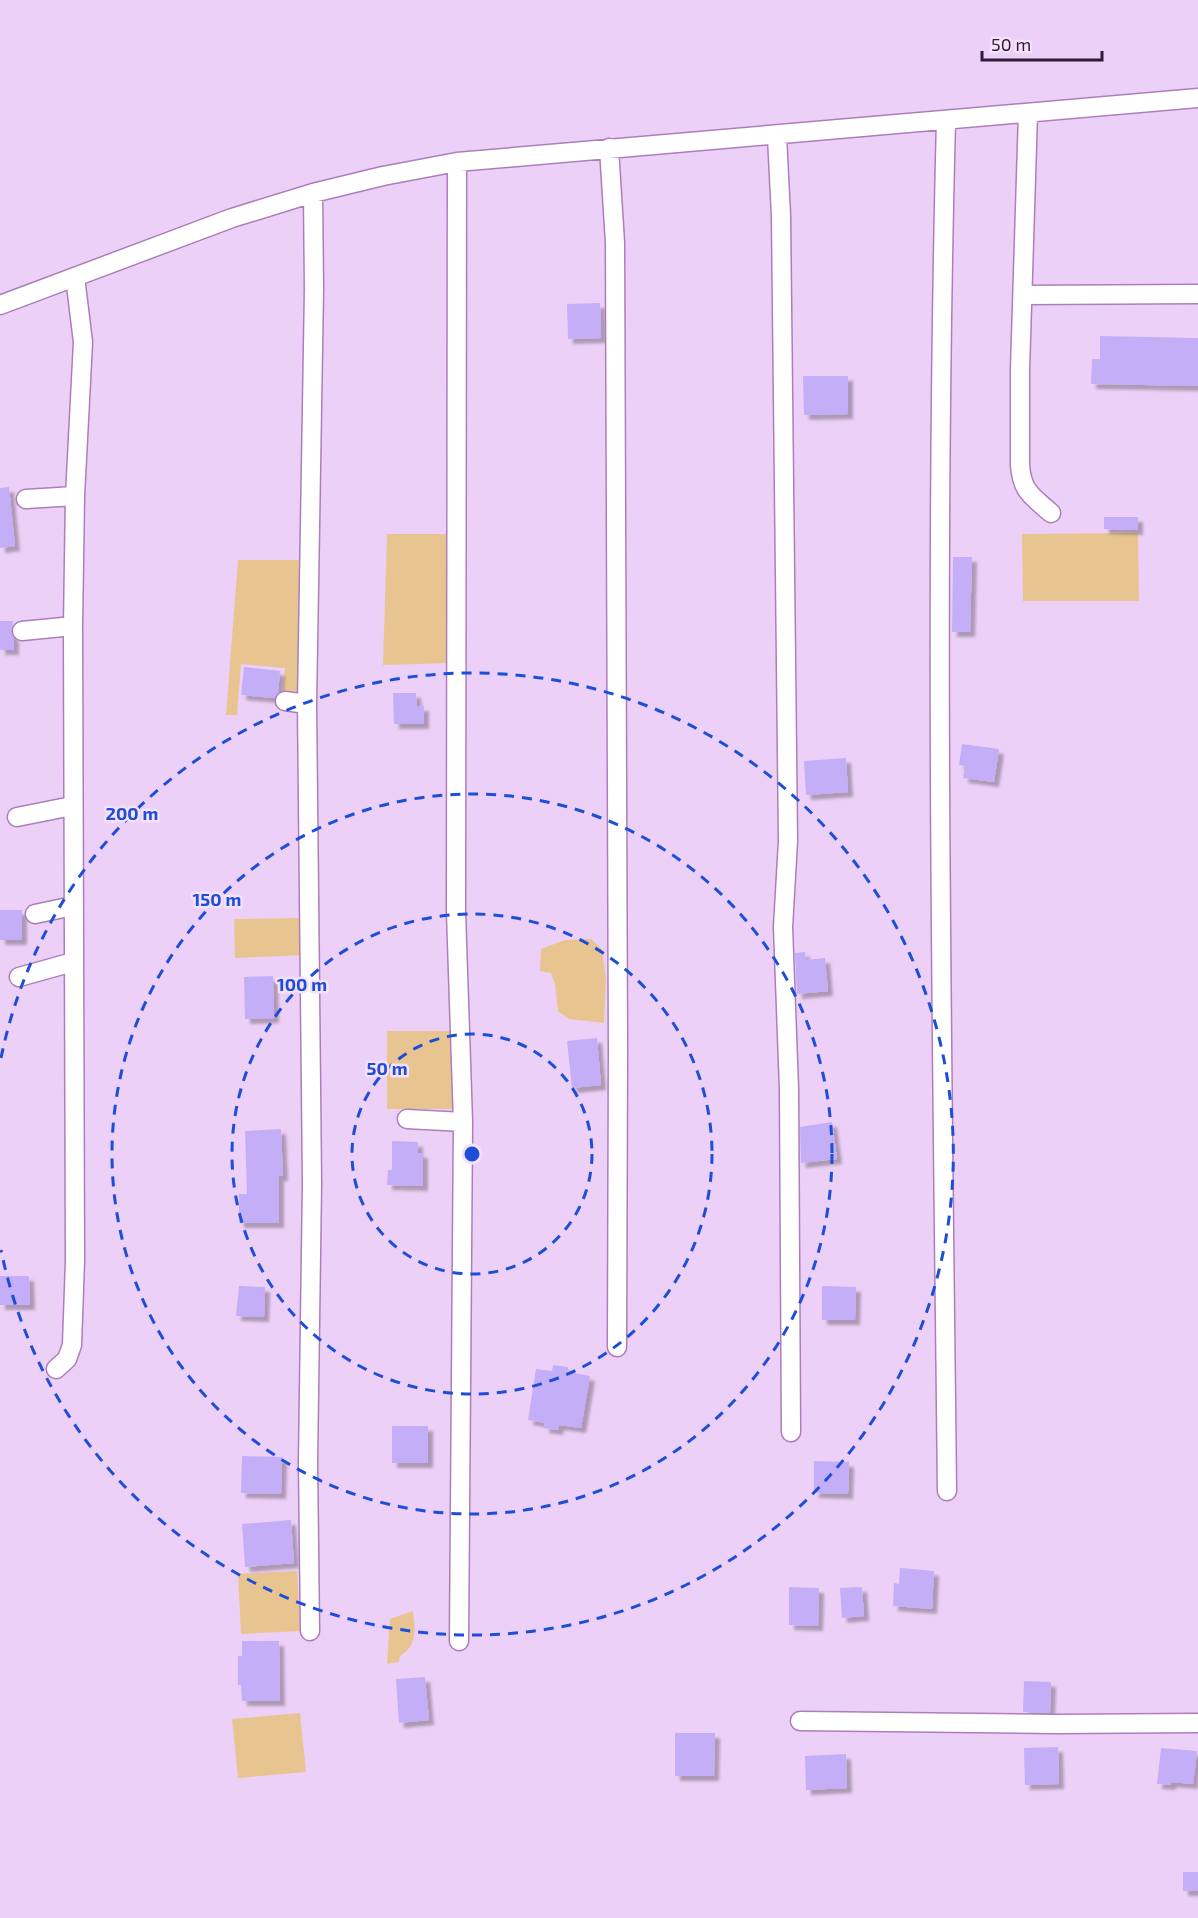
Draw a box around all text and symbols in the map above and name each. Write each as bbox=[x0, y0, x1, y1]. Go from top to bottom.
scale bar bbox=[982, 24, 1102, 62]
text: 50 m bbox=[991, 33, 1031, 55]
text: 200 m bbox=[106, 802, 158, 824]
text: 150 m bbox=[193, 888, 241, 910]
text: 100 m bbox=[277, 973, 327, 995]
text: 50 m bbox=[366, 1057, 408, 1079]
centre of rings bbox=[462, 1144, 482, 1164]

